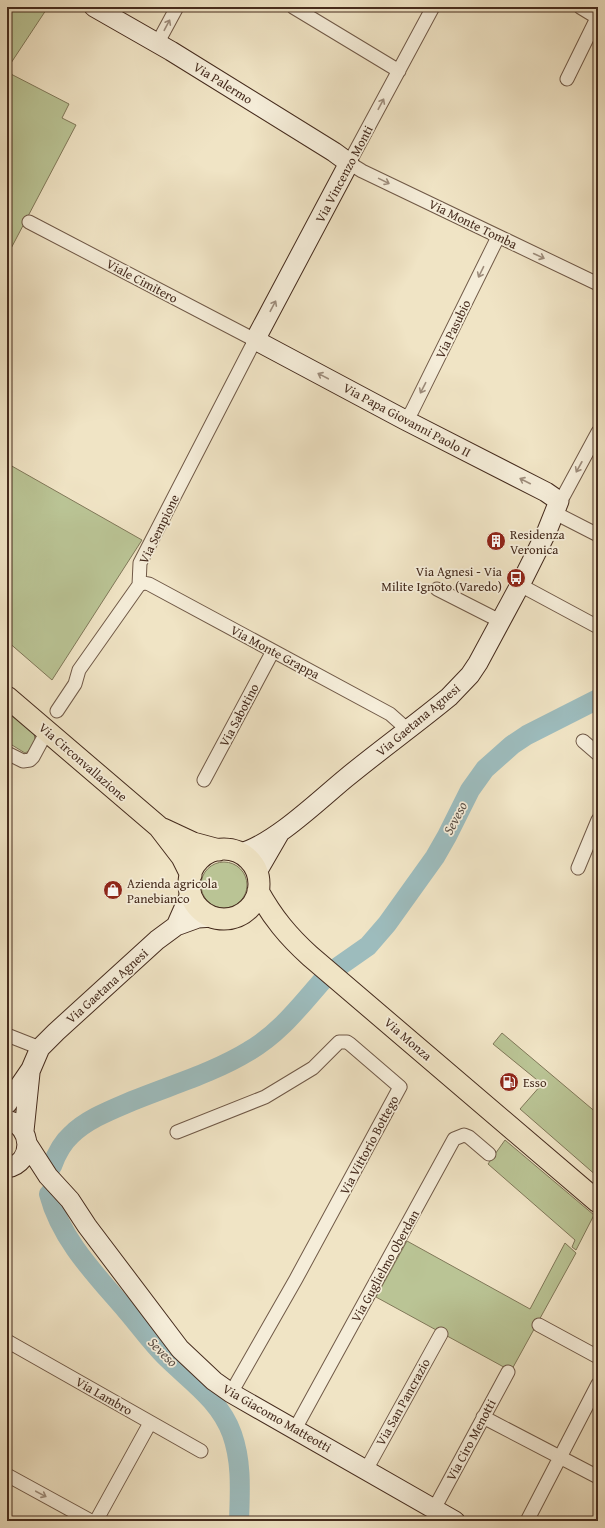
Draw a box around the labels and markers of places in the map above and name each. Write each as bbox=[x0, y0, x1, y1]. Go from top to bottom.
place label: Residenza Veronica bbox=[510, 525, 565, 559]
building icon: Residenza Veronica bbox=[485, 530, 507, 552]
place label: Via Agnesi - Via Milite Ignoto (Varedo) bbox=[381, 562, 503, 596]
bus stop icon: Via Agnesi - Via Milite Ignoto (Varedo) bbox=[505, 567, 527, 589]
place label: Azienda agricola Panebianco bbox=[127, 874, 218, 908]
shop icon: Azienda agricola Panebianco bbox=[102, 879, 124, 901]
fuel station icon: Esso bbox=[498, 1071, 520, 1093]
place label: Esso bbox=[523, 1073, 547, 1092]

